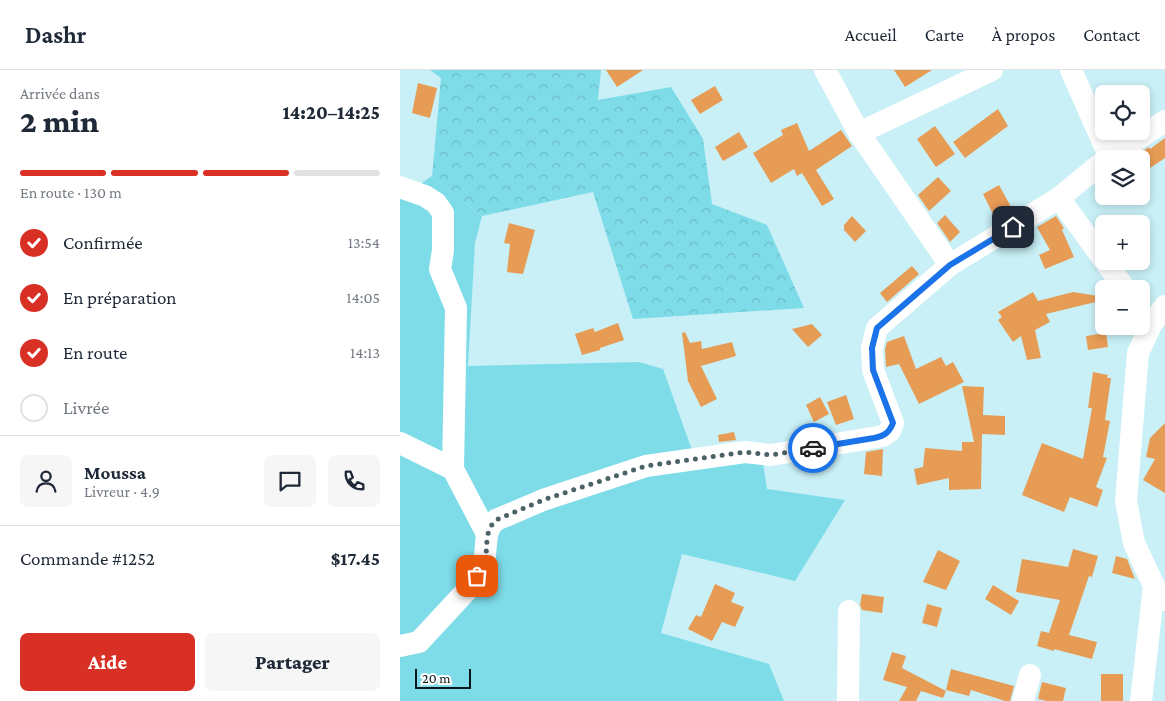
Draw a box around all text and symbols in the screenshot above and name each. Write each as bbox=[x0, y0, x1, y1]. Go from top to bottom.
text: Dashr bbox=[25, 21, 86, 48]
text: Accueil bbox=[845, 25, 897, 45]
text: Carte bbox=[925, 25, 964, 45]
text: À propos bbox=[992, 25, 1055, 45]
text: Contact bbox=[1083, 25, 1140, 45]
text: Arrivée dans bbox=[20, 85, 100, 102]
map controls bbox=[1095, 85, 1150, 335]
button: locate bbox=[1095, 85, 1150, 140]
text: 14:20–14:25 bbox=[282, 102, 380, 123]
text: 2 min bbox=[20, 103, 99, 139]
button: layers bbox=[1095, 150, 1150, 205]
text: En route · 130 m bbox=[20, 184, 122, 201]
pin bbox=[992, 206, 1034, 248]
icon: home bbox=[999, 213, 1027, 241]
button: + bbox=[1095, 215, 1150, 270]
icon: check bbox=[20, 229, 48, 257]
text: Confirmée bbox=[63, 232, 143, 253]
text: 13:54 bbox=[348, 234, 380, 251]
button: − bbox=[1095, 280, 1150, 335]
icon: check bbox=[20, 284, 48, 312]
text: En préparation bbox=[63, 287, 177, 308]
text: 14:05 bbox=[346, 289, 380, 306]
icon: check bbox=[20, 339, 48, 367]
text: En route bbox=[63, 342, 127, 363]
text: 14:13 bbox=[350, 344, 380, 361]
text: Livrée bbox=[63, 397, 109, 418]
courier bbox=[788, 423, 838, 473]
icon: car bbox=[799, 434, 827, 462]
button: person bbox=[20, 455, 72, 507]
button: chat bbox=[264, 455, 316, 507]
button: phone bbox=[328, 455, 380, 507]
text: Moussa bbox=[84, 462, 146, 483]
text: Livreur · 4.9 bbox=[84, 483, 160, 500]
text: Commande #1252 bbox=[20, 548, 155, 569]
text: $17.45 bbox=[331, 548, 380, 569]
pin bbox=[456, 555, 498, 597]
icon: bag bbox=[463, 562, 491, 590]
button: Aide bbox=[20, 633, 195, 691]
button: Partager bbox=[205, 633, 380, 691]
scale bar bbox=[415, 666, 471, 689]
text: 20 m bbox=[422, 670, 450, 686]

